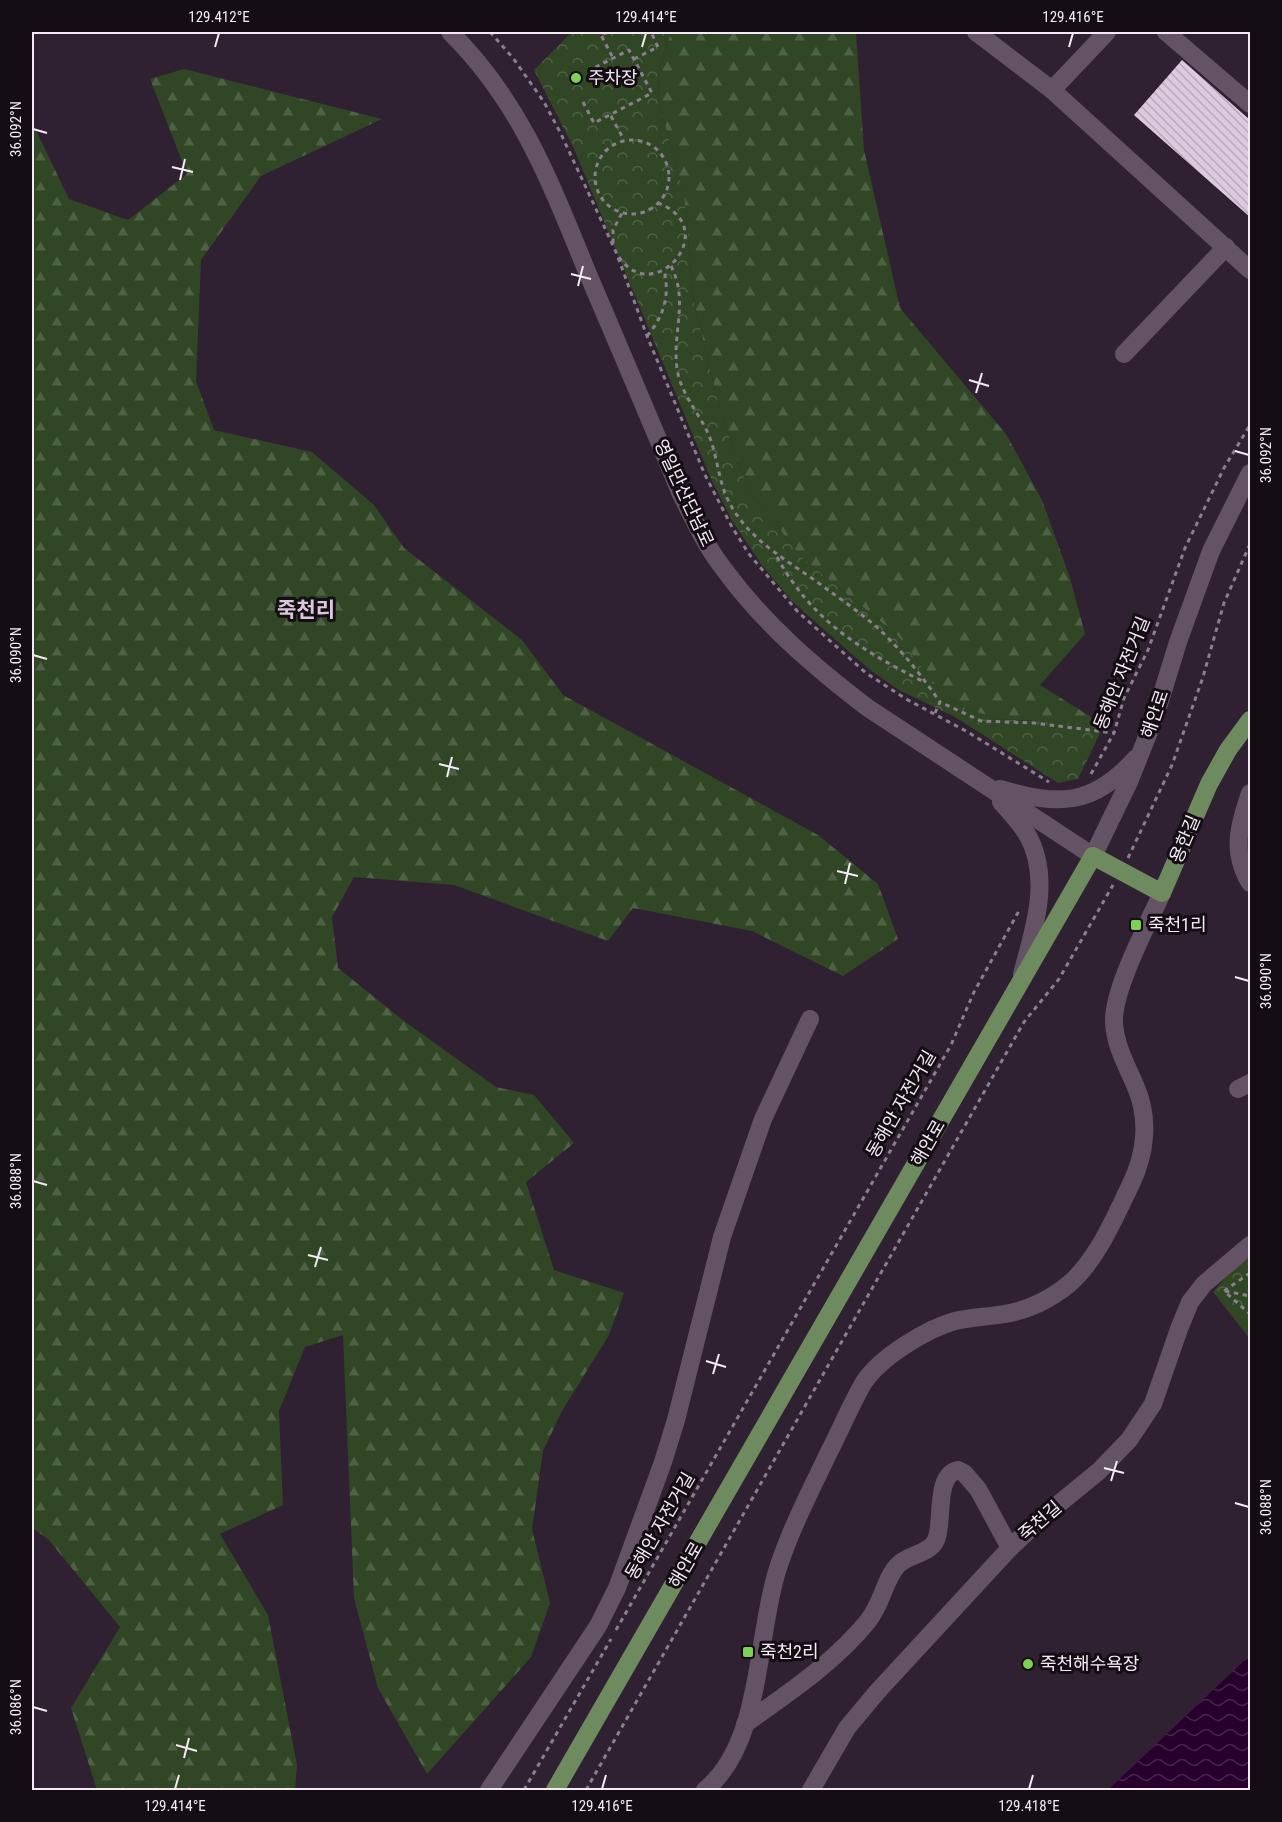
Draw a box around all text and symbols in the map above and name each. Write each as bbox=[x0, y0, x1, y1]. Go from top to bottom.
text: 129.412°E bbox=[188, 8, 250, 26]
text: 129.414°E bbox=[615, 8, 677, 26]
text: 129.416°E bbox=[1042, 8, 1104, 26]
place label: 주차장 bbox=[588, 67, 638, 88]
marker: 주차장 bbox=[569, 71, 583, 85]
text: 36.092°N bbox=[7, 101, 25, 157]
text: 36.092°N bbox=[1257, 427, 1275, 483]
street label: 영일만산단남로 bbox=[650, 436, 718, 550]
district label: 죽천리 bbox=[277, 598, 335, 622]
street label: 동해안 자전거길 bbox=[1089, 613, 1154, 732]
text: 36.090°N bbox=[7, 627, 25, 683]
street label: 해안로 bbox=[1137, 687, 1173, 741]
street label: 용한길 bbox=[1165, 812, 1204, 866]
place label: 죽천1리 bbox=[1148, 914, 1207, 935]
marker: 죽천1리 bbox=[1129, 918, 1143, 932]
text: 36.090°N bbox=[1257, 953, 1275, 1009]
street label: 동해안 자전거길 bbox=[861, 1047, 940, 1161]
street label: 해안로 bbox=[906, 1116, 949, 1170]
text: 36.088°N bbox=[7, 1153, 25, 1209]
street label: 동해안 자전거길 bbox=[620, 1469, 699, 1583]
text: 36.088°N bbox=[1257, 1479, 1275, 1535]
street label: 죽천길 bbox=[1014, 1496, 1065, 1545]
street label: 해안로 bbox=[664, 1538, 707, 1592]
place label: 죽천2리 bbox=[760, 1641, 819, 1662]
marker: 죽천2리 bbox=[741, 1645, 755, 1659]
place label: 죽천해수욕장 bbox=[1040, 1653, 1139, 1674]
marker: 죽천해수욕장 bbox=[1021, 1657, 1035, 1671]
text: 36.086°N bbox=[7, 1679, 25, 1735]
text: 129.414°E bbox=[144, 1797, 206, 1815]
text: 129.416°E bbox=[571, 1797, 633, 1815]
text: 129.418°E bbox=[998, 1797, 1060, 1815]

